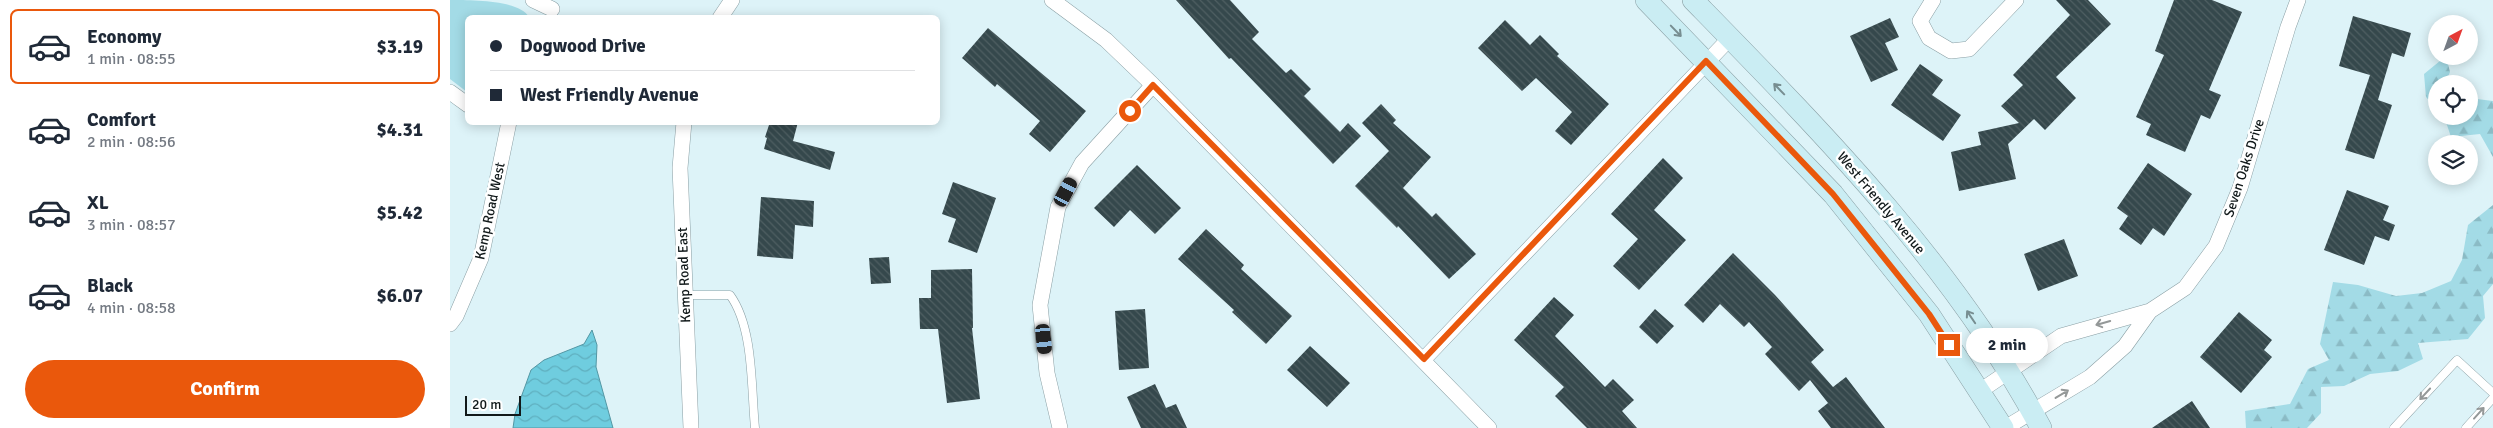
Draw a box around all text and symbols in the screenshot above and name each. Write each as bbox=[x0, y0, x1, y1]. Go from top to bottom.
north arrow bbox=[2428, 15, 2478, 65]
map controls bbox=[2428, 15, 2478, 185]
icon: car bbox=[27, 24, 72, 69]
one-way arrow bbox=[1670, 24, 1682, 37]
text: Economy bbox=[87, 25, 161, 49]
text: Dogwood Drive bbox=[520, 34, 646, 58]
text: $3.19 bbox=[377, 35, 423, 59]
text: 1 min · 08:55 bbox=[87, 49, 176, 69]
button: locate bbox=[2428, 75, 2478, 125]
text: West Friendly Avenue bbox=[520, 83, 699, 107]
one-way arrow bbox=[1773, 83, 1785, 96]
route start bbox=[1119, 100, 1141, 122]
icon: car bbox=[27, 107, 72, 152]
text: Comfort bbox=[87, 108, 156, 132]
street label: Seven Oaks Drive bbox=[2220, 117, 2268, 219]
text: $4.31 bbox=[377, 118, 423, 142]
text: 2 min · 08:56 bbox=[87, 132, 176, 152]
button: layers bbox=[2428, 135, 2478, 185]
street label: West Friendly Avenue bbox=[1833, 148, 1929, 258]
street label: Kemp Road West bbox=[471, 161, 509, 261]
car bbox=[1052, 175, 1079, 209]
icon: car bbox=[27, 190, 72, 235]
text: XL bbox=[87, 191, 109, 215]
text: $5.42 bbox=[377, 201, 423, 225]
text: 3 min · 08:57 bbox=[87, 215, 176, 235]
street label: Kemp Road East bbox=[674, 227, 694, 323]
icon: car bbox=[27, 273, 72, 318]
text: Black bbox=[87, 274, 133, 298]
text: $6.07 bbox=[377, 284, 423, 308]
text: 4 min · 08:58 bbox=[87, 298, 176, 318]
one-way arrow bbox=[1966, 311, 1976, 325]
one-way arrow bbox=[2095, 319, 2111, 329]
car bbox=[1034, 323, 1053, 355]
callout: 2 min bbox=[1966, 328, 2049, 362]
route end bbox=[1938, 334, 1960, 356]
text: 2 min bbox=[1988, 335, 2026, 355]
button: Confirm bbox=[25, 360, 425, 418]
one-way arrow bbox=[2419, 388, 2431, 401]
one-way arrow bbox=[2054, 389, 2068, 399]
scale bar bbox=[465, 393, 521, 416]
text: 20 m bbox=[472, 396, 501, 413]
one-way arrow bbox=[2474, 407, 2485, 420]

